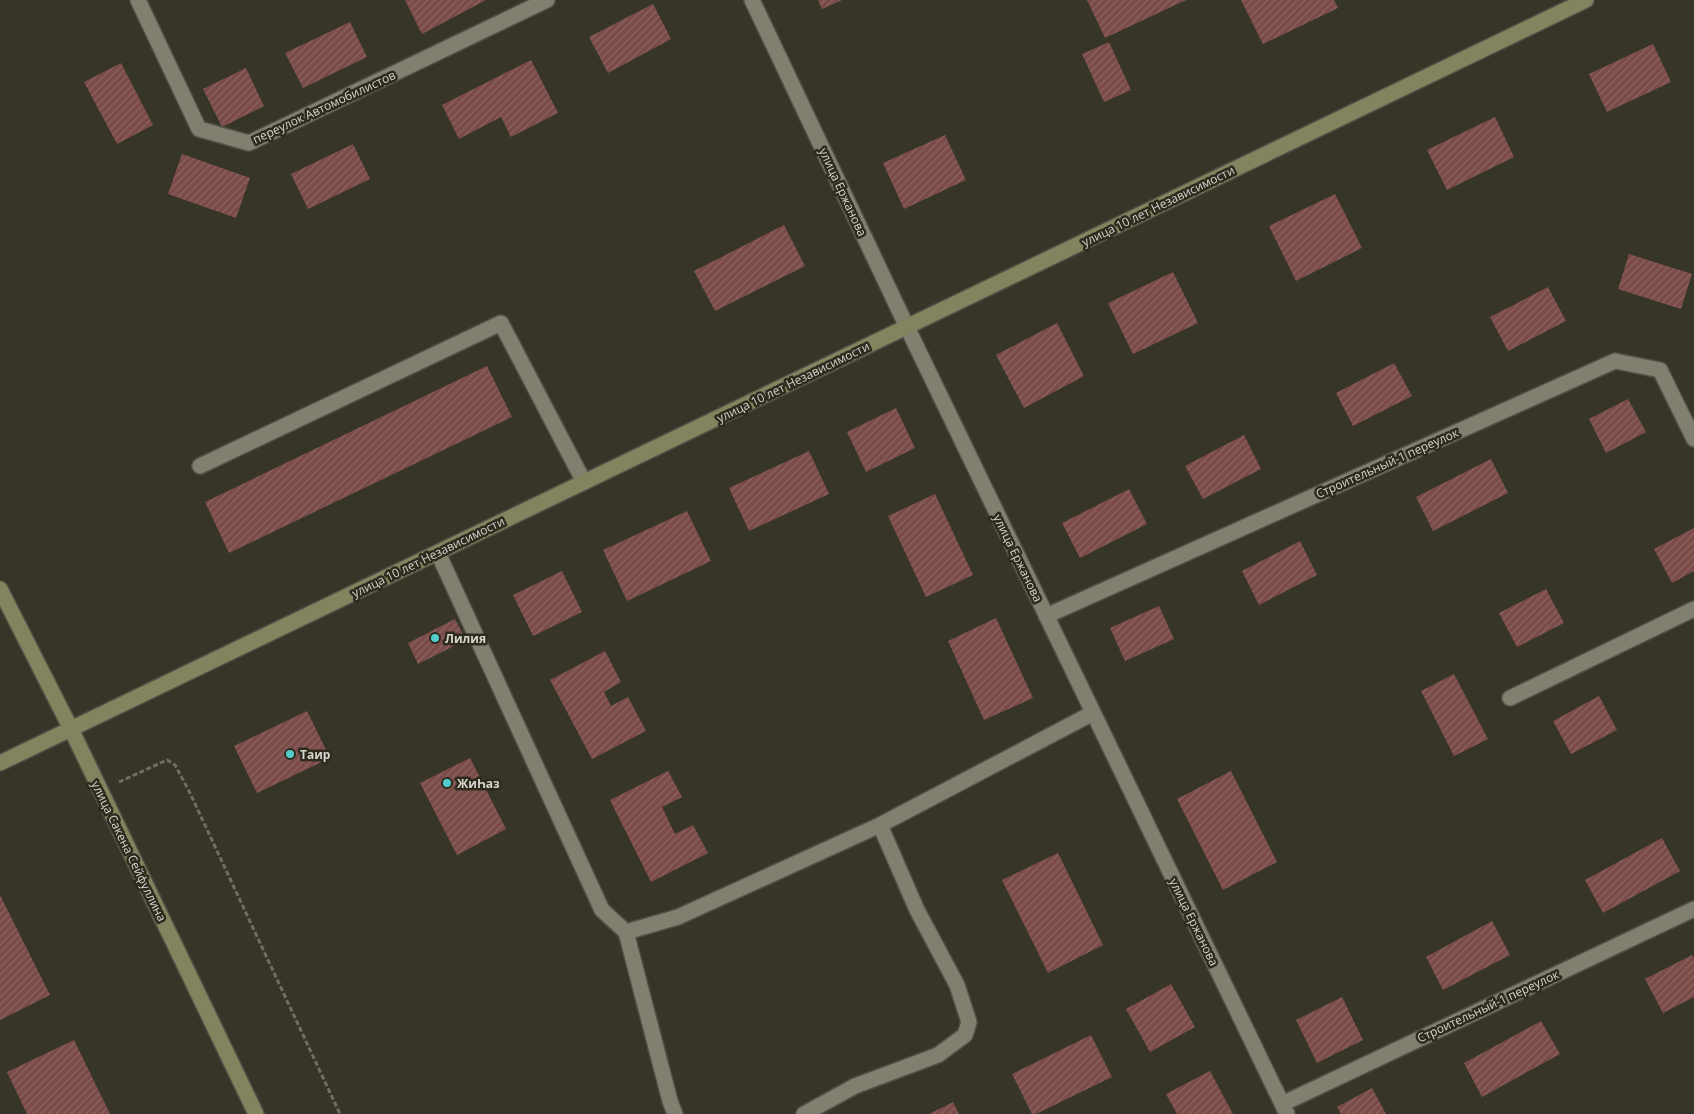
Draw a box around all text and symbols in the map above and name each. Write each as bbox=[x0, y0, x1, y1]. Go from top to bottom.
street label: переулок Автомобилистов bbox=[250, 66, 398, 148]
street label: улица Ержанова bbox=[815, 145, 871, 239]
street label: улица 10 лет Независимости bbox=[1079, 162, 1237, 250]
street label: улица 10 лет Независимости bbox=[714, 338, 872, 426]
street label: Строительный-1 переулок bbox=[1313, 423, 1462, 502]
street label: улица Ержанова bbox=[989, 511, 1047, 605]
street label: улица 10 лет Независимости bbox=[349, 513, 507, 601]
place label: Лилия bbox=[445, 630, 486, 647]
marker: Лилия bbox=[429, 632, 441, 644]
place label: Таир bbox=[300, 746, 331, 763]
marker: Таир bbox=[284, 748, 296, 760]
place label: ЖиҺаз bbox=[457, 775, 500, 792]
marker: ЖиҺаз bbox=[441, 777, 453, 789]
street label: улица Сакена Сейфуллина bbox=[87, 778, 171, 924]
street label: улица Ержанова bbox=[1165, 875, 1223, 969]
street label: Строительный-1 переулок bbox=[1414, 965, 1562, 1046]

